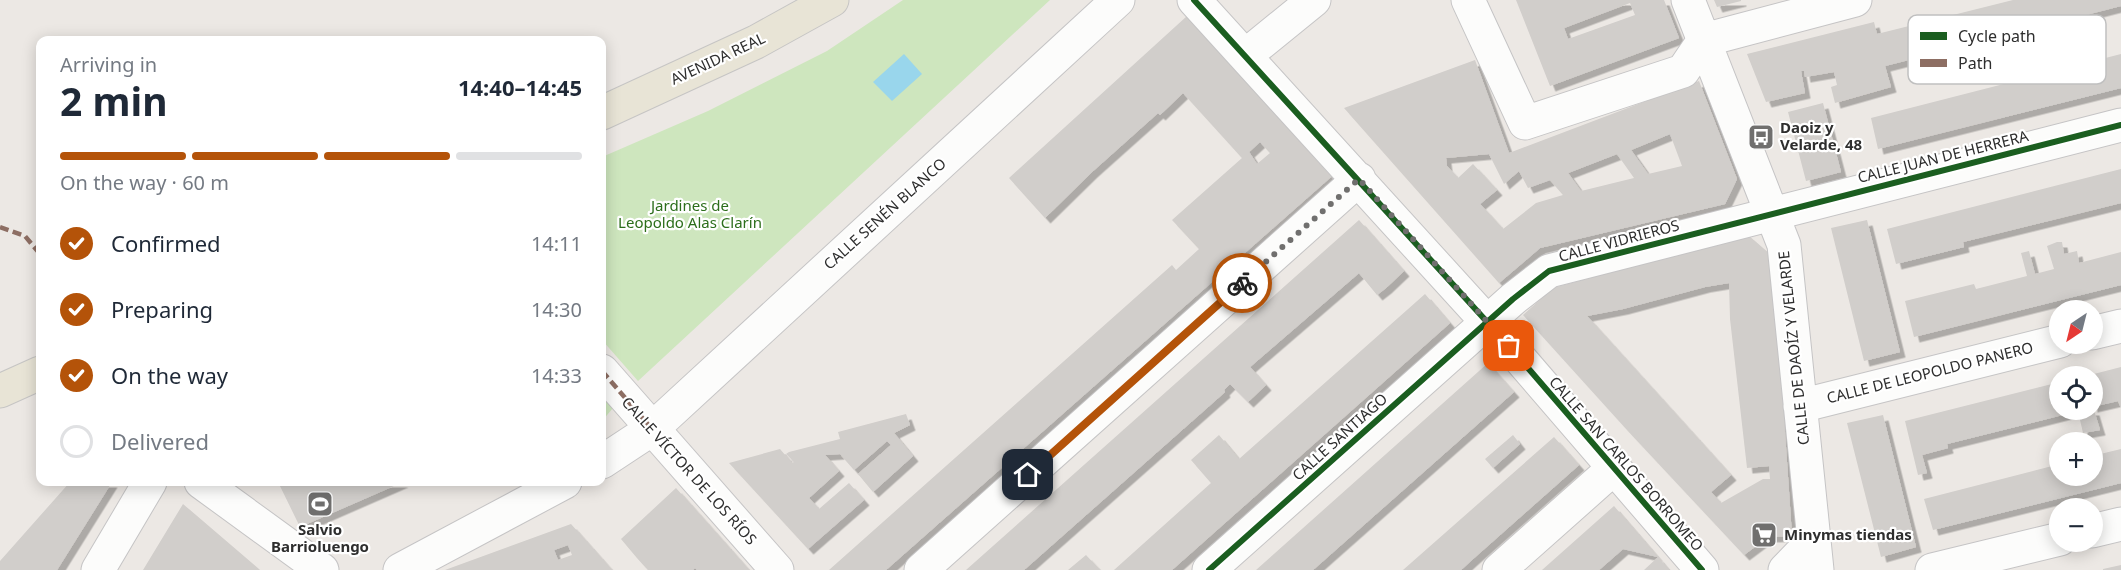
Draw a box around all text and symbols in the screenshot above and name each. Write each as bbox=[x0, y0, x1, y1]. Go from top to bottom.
legend bbox=[1908, 15, 2106, 84]
text: Cycle path bbox=[1958, 25, 2036, 47]
street label: AVENIDA REAL bbox=[667, 27, 768, 89]
text: Arriving in bbox=[60, 51, 157, 78]
text: Path bbox=[1958, 52, 1992, 74]
text: 14:40–14:45 bbox=[458, 72, 582, 102]
text: 2 min bbox=[60, 74, 167, 127]
place label: Daoiz y Velarde, 48 bbox=[1780, 117, 1862, 154]
bus stop icon: Daoiz y Velarde, 48 bbox=[1746, 122, 1776, 152]
street label: CALLE JUAN DE HERRERA bbox=[1855, 125, 2031, 187]
street label: CALLE SENÉN BLANCO bbox=[819, 153, 950, 274]
text: On the way · 60 m bbox=[60, 169, 229, 196]
park label: Jardines de Leopoldo Alas Clarín bbox=[618, 195, 762, 232]
street label: CALLE VIDRIEROS bbox=[1556, 214, 1681, 266]
icon: check bbox=[60, 227, 93, 260]
text: Confirmed bbox=[111, 228, 221, 258]
text: 14:11 bbox=[531, 230, 582, 257]
street label: CALLE DE DAOÍZ Y VELARDE bbox=[1773, 250, 1813, 446]
courier bbox=[1212, 253, 1272, 313]
icon: bike bbox=[1226, 267, 1259, 300]
icon: check bbox=[60, 293, 93, 326]
text: Preparing bbox=[111, 294, 213, 324]
text: 14:30 bbox=[531, 296, 582, 323]
north arrow bbox=[2049, 300, 2103, 354]
map controls bbox=[2049, 300, 2103, 552]
pin bbox=[1483, 320, 1534, 371]
icon: bag bbox=[1492, 329, 1525, 362]
street label: CALLE DE LEOPOLDO PANERO bbox=[1824, 337, 2035, 407]
icon: check bbox=[60, 359, 93, 392]
text: On the way bbox=[111, 360, 228, 390]
text: 14:33 bbox=[531, 362, 582, 389]
button: locate bbox=[2049, 366, 2103, 420]
street label: CALLE SAN CARLOS BORROMEO bbox=[1545, 372, 1708, 555]
street label: CALLE SANTIAGO bbox=[1287, 388, 1391, 484]
street label: CALLE VÍCTOR DE LOS RÍOS bbox=[618, 392, 762, 549]
text: Delivered bbox=[111, 426, 209, 456]
button: + bbox=[2049, 432, 2103, 486]
pin bbox=[1002, 449, 1053, 500]
icon: home bbox=[1011, 458, 1044, 491]
sports icon: Salvio Barrioluengo bbox=[305, 489, 335, 519]
button: − bbox=[2049, 498, 2103, 552]
place label: Salvio Barrioluengo bbox=[271, 519, 369, 556]
supermarket icon: Minymas tiendas bbox=[1749, 520, 1779, 550]
place label: Minymas tiendas bbox=[1784, 524, 1912, 544]

